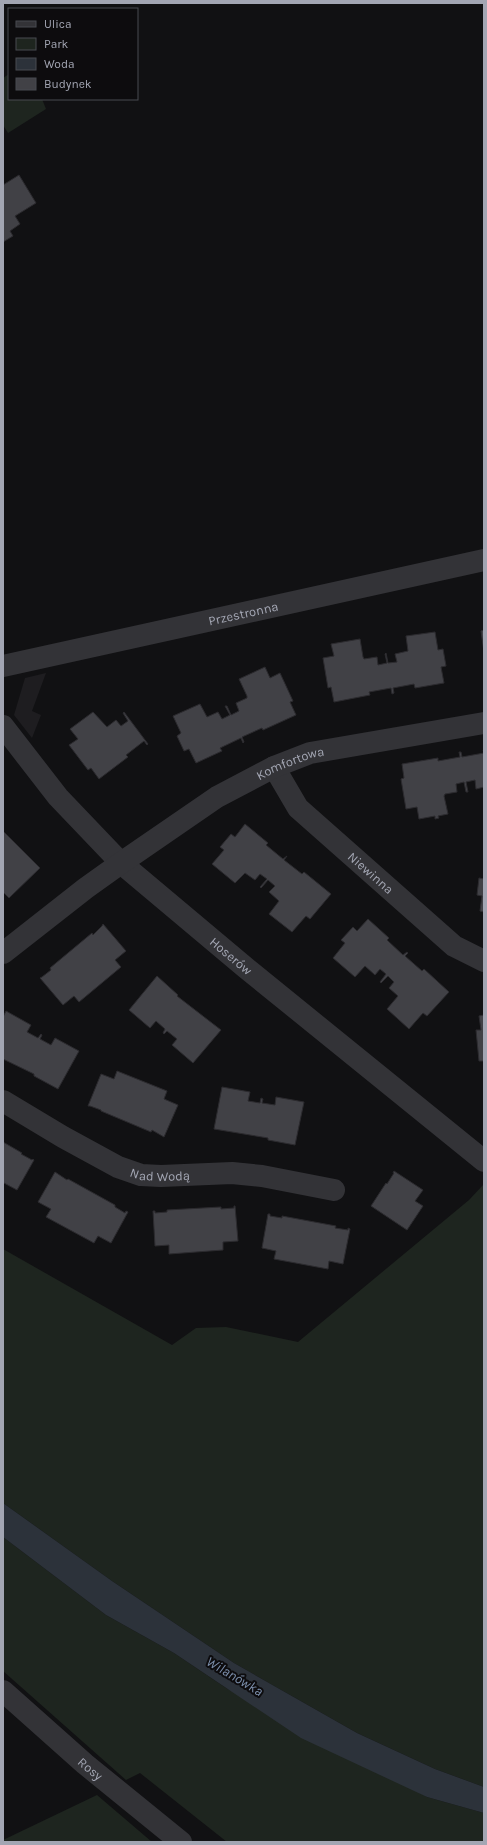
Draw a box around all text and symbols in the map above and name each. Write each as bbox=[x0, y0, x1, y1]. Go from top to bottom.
legend bbox=[8, 8, 138, 100]
text: Ulica bbox=[44, 17, 72, 31]
text: Park bbox=[44, 37, 69, 51]
text: Woda bbox=[44, 57, 75, 71]
text: Budynek bbox=[44, 77, 92, 91]
street label: Przestronna bbox=[207, 599, 280, 629]
street label: Komfortowa bbox=[254, 744, 325, 783]
street label: Niewinna bbox=[345, 849, 397, 897]
street label: Hoserów bbox=[207, 934, 256, 978]
street label: Nad Wodą bbox=[128, 1165, 190, 1184]
water label: Wilanówka bbox=[203, 1653, 266, 1700]
street label: Rosy bbox=[75, 1754, 106, 1783]

